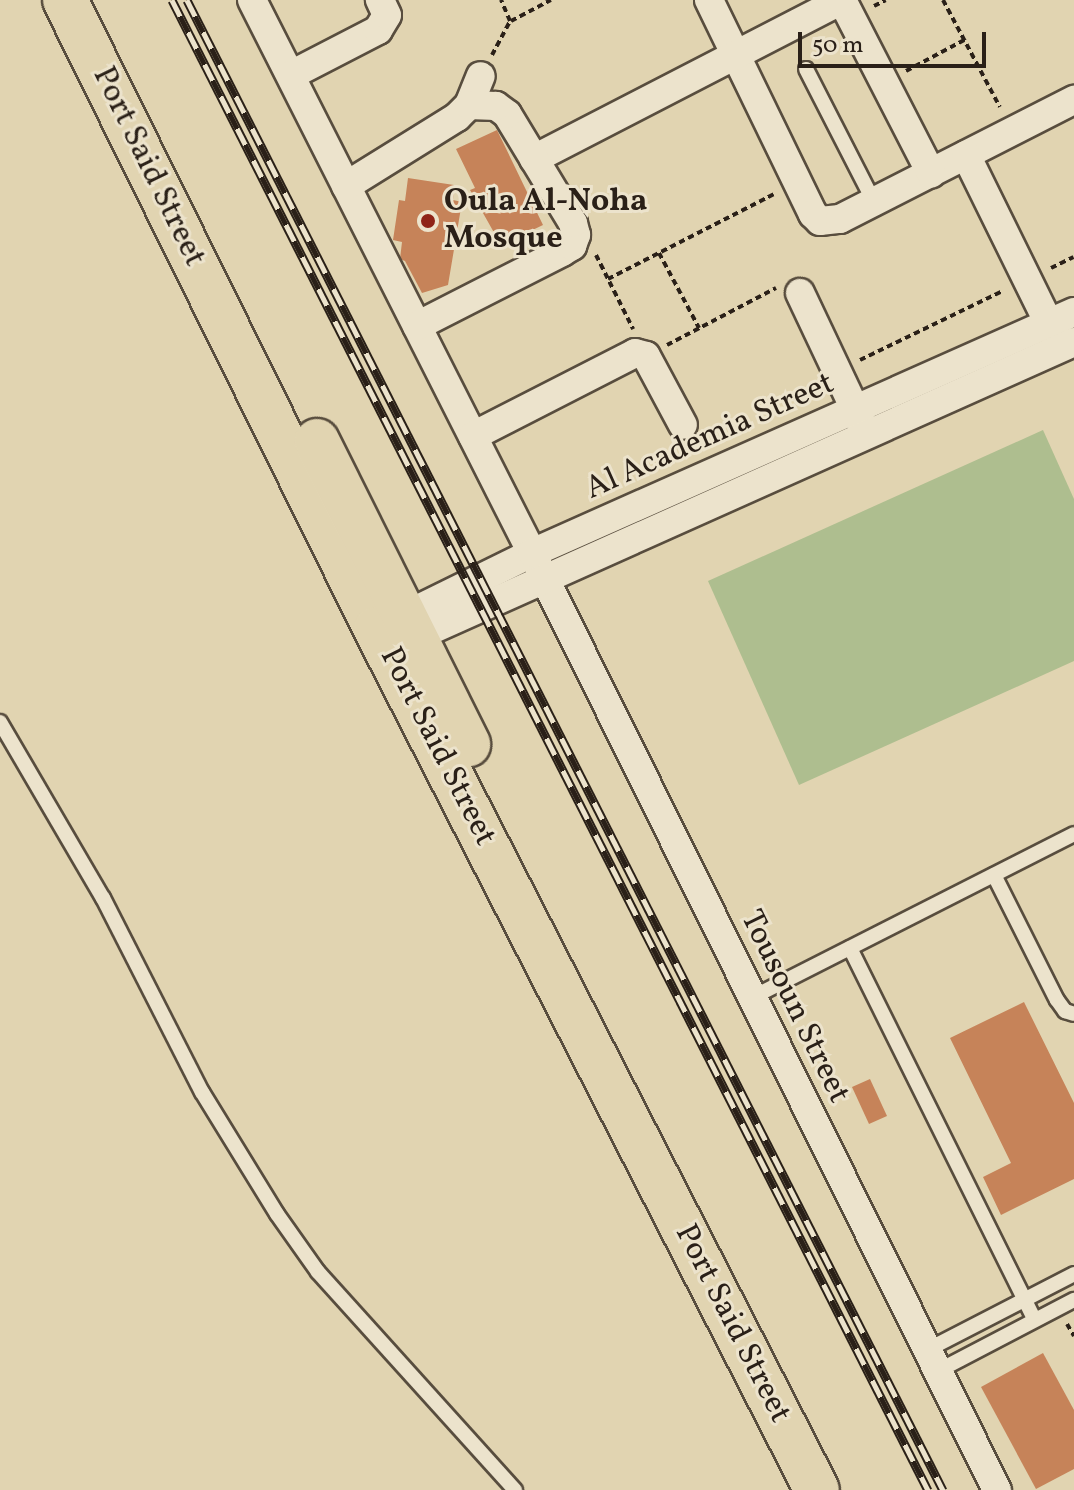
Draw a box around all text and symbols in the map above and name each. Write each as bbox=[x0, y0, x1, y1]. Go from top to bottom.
scale bar bbox=[802, 16, 990, 66]
text: 50 m bbox=[812, 29, 864, 63]
street label: Port Said Street bbox=[83, 61, 213, 273]
place label: Oula Al-Noha Mosque bbox=[444, 184, 648, 259]
marker: Oula Al-Noha Mosque bbox=[419, 212, 437, 230]
street label: Al Academia Street bbox=[580, 365, 840, 509]
street label: Port Said Street bbox=[371, 641, 503, 853]
street label: Tousoun Street bbox=[731, 904, 857, 1110]
street label: Port Said Street bbox=[666, 1218, 798, 1430]

